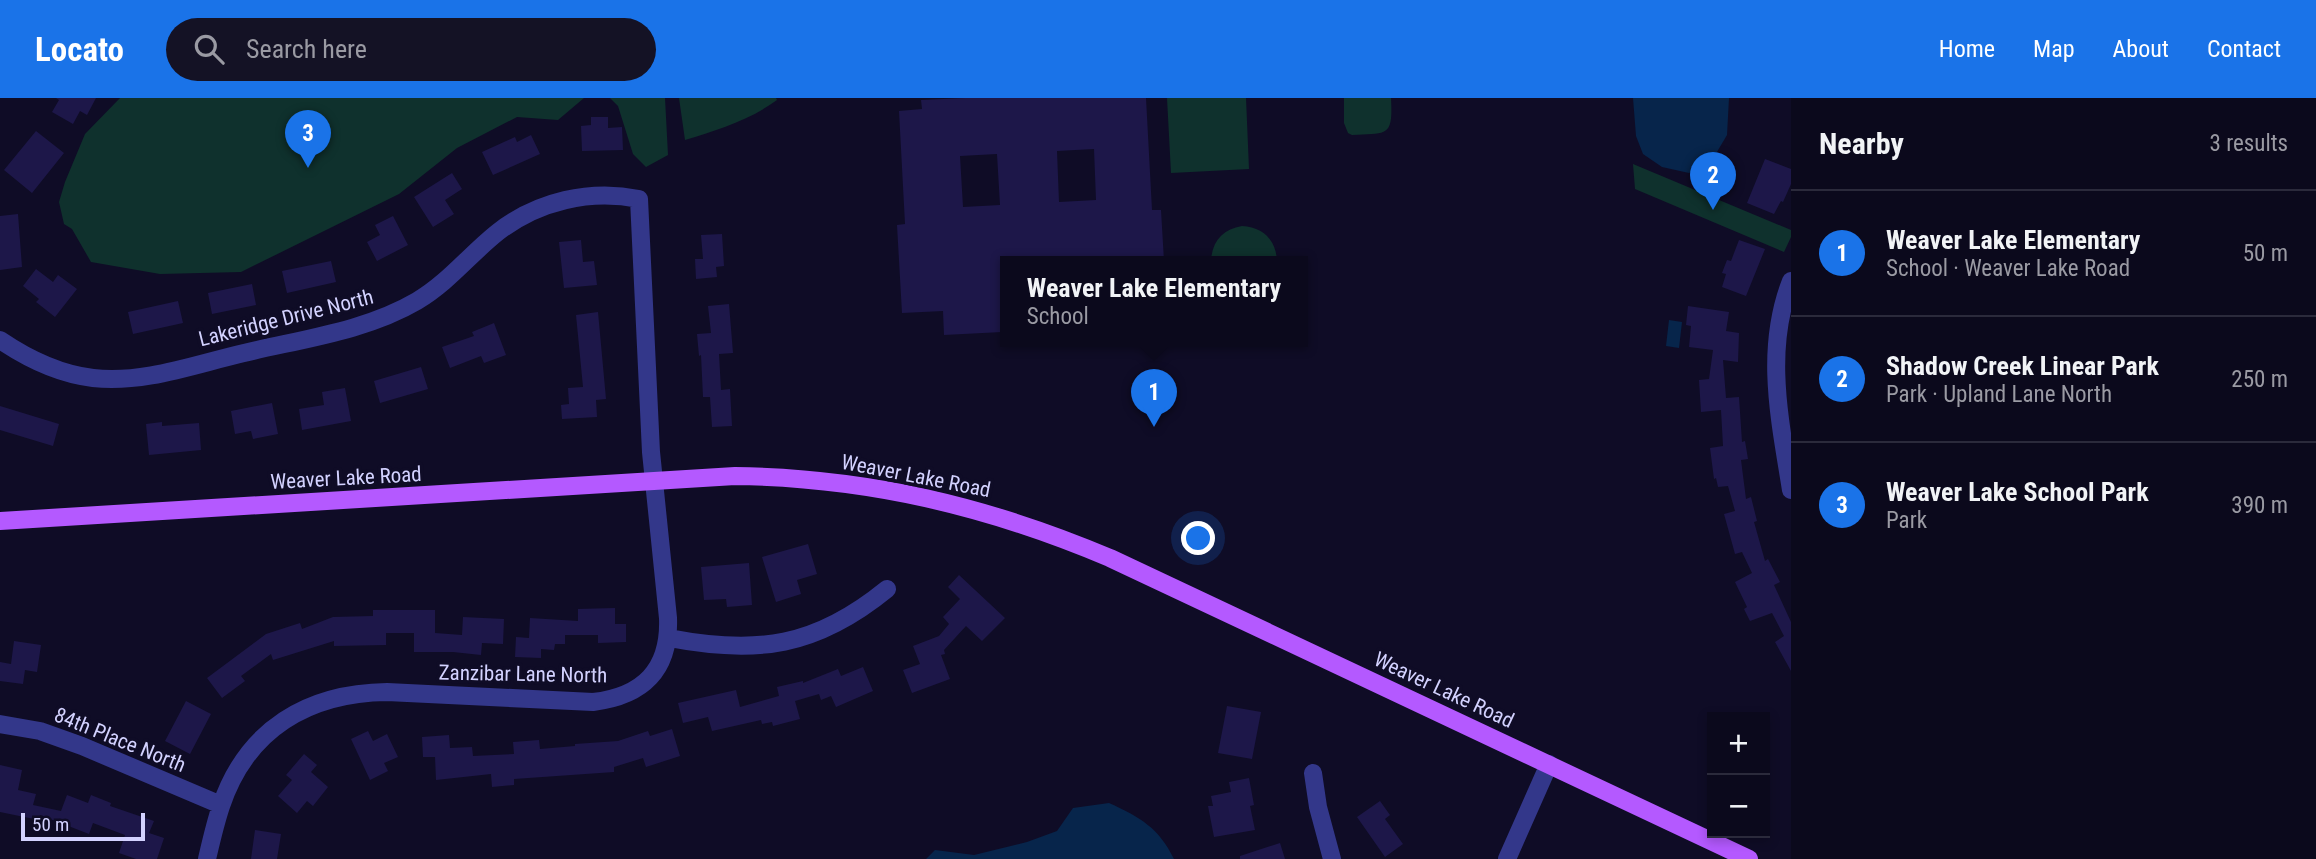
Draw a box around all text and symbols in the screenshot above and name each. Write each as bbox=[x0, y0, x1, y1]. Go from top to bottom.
search box bbox=[166, 18, 656, 81]
text: Locato bbox=[35, 30, 124, 69]
icon: search bbox=[190, 30, 228, 68]
text: Search here bbox=[246, 34, 367, 64]
text: Home bbox=[1939, 35, 1995, 63]
text: Map bbox=[2033, 35, 2075, 63]
text: About bbox=[2113, 35, 2169, 63]
text: Contact bbox=[2207, 35, 2281, 63]
pin: 3 bbox=[285, 110, 331, 168]
text: Nearby bbox=[1819, 126, 1904, 161]
text: 3 results bbox=[2210, 130, 2288, 157]
pin: 2 bbox=[1690, 152, 1736, 210]
text: Weaver Lake Elementary bbox=[1886, 225, 2140, 255]
text: 1 bbox=[1836, 240, 1848, 267]
text: 50 m bbox=[2243, 240, 2288, 267]
text: School · Weaver Lake Road bbox=[1886, 255, 2130, 282]
popup bbox=[1000, 256, 1308, 347]
text: Weaver Lake Elementary bbox=[1027, 273, 1281, 303]
street label: Lakeridge Drive North bbox=[196, 285, 376, 351]
text: School bbox=[1027, 303, 1089, 330]
text: Shadow Creek Linear Park bbox=[1886, 351, 2159, 381]
text: 2 bbox=[1836, 366, 1848, 393]
text: 250 m bbox=[2231, 366, 2288, 393]
pin: 1 bbox=[1131, 369, 1177, 427]
text: Park · Upland Lane North bbox=[1886, 381, 2112, 408]
street label: Weaver Lake Road bbox=[839, 450, 993, 502]
street label: Weaver Lake Road bbox=[270, 462, 422, 494]
text: Weaver Lake School Park bbox=[1886, 477, 2149, 507]
text: 3 bbox=[1836, 492, 1848, 519]
text: 390 m bbox=[2231, 492, 2288, 519]
text: Park bbox=[1886, 507, 1927, 534]
your location bbox=[1181, 521, 1215, 555]
street label: Weaver Lake Road bbox=[1370, 647, 1518, 733]
street label: Zanzibar Lane North bbox=[439, 661, 607, 687]
street label: 84th Place North bbox=[51, 703, 189, 777]
map controls bbox=[1707, 712, 1770, 838]
button: + bbox=[1707, 712, 1770, 775]
button: − bbox=[1707, 775, 1770, 838]
scale bar bbox=[21, 810, 145, 842]
text: 50 m bbox=[32, 813, 69, 836]

